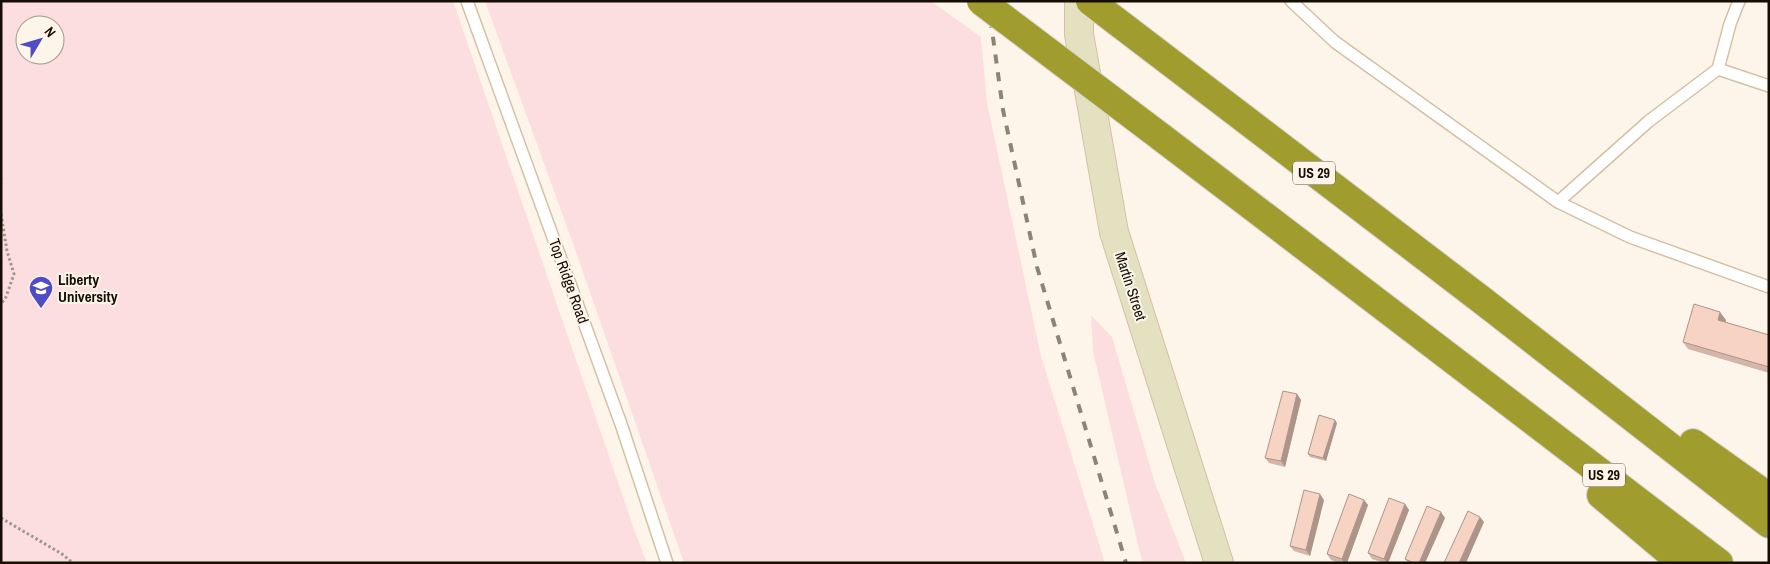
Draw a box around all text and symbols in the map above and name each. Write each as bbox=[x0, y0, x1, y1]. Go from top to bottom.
north arrow bbox=[15, 15, 65, 65]
text: N bbox=[41, 23, 60, 41]
road number: US 29 bbox=[1293, 162, 1335, 184]
street label: Top Ridge Road bbox=[544, 236, 594, 326]
street label: Martin Street bbox=[1110, 249, 1152, 324]
place label: Liberty University bbox=[58, 269, 118, 307]
school or university icon: Liberty University bbox=[28, 275, 54, 309]
road number: US 29 bbox=[1583, 464, 1625, 486]

